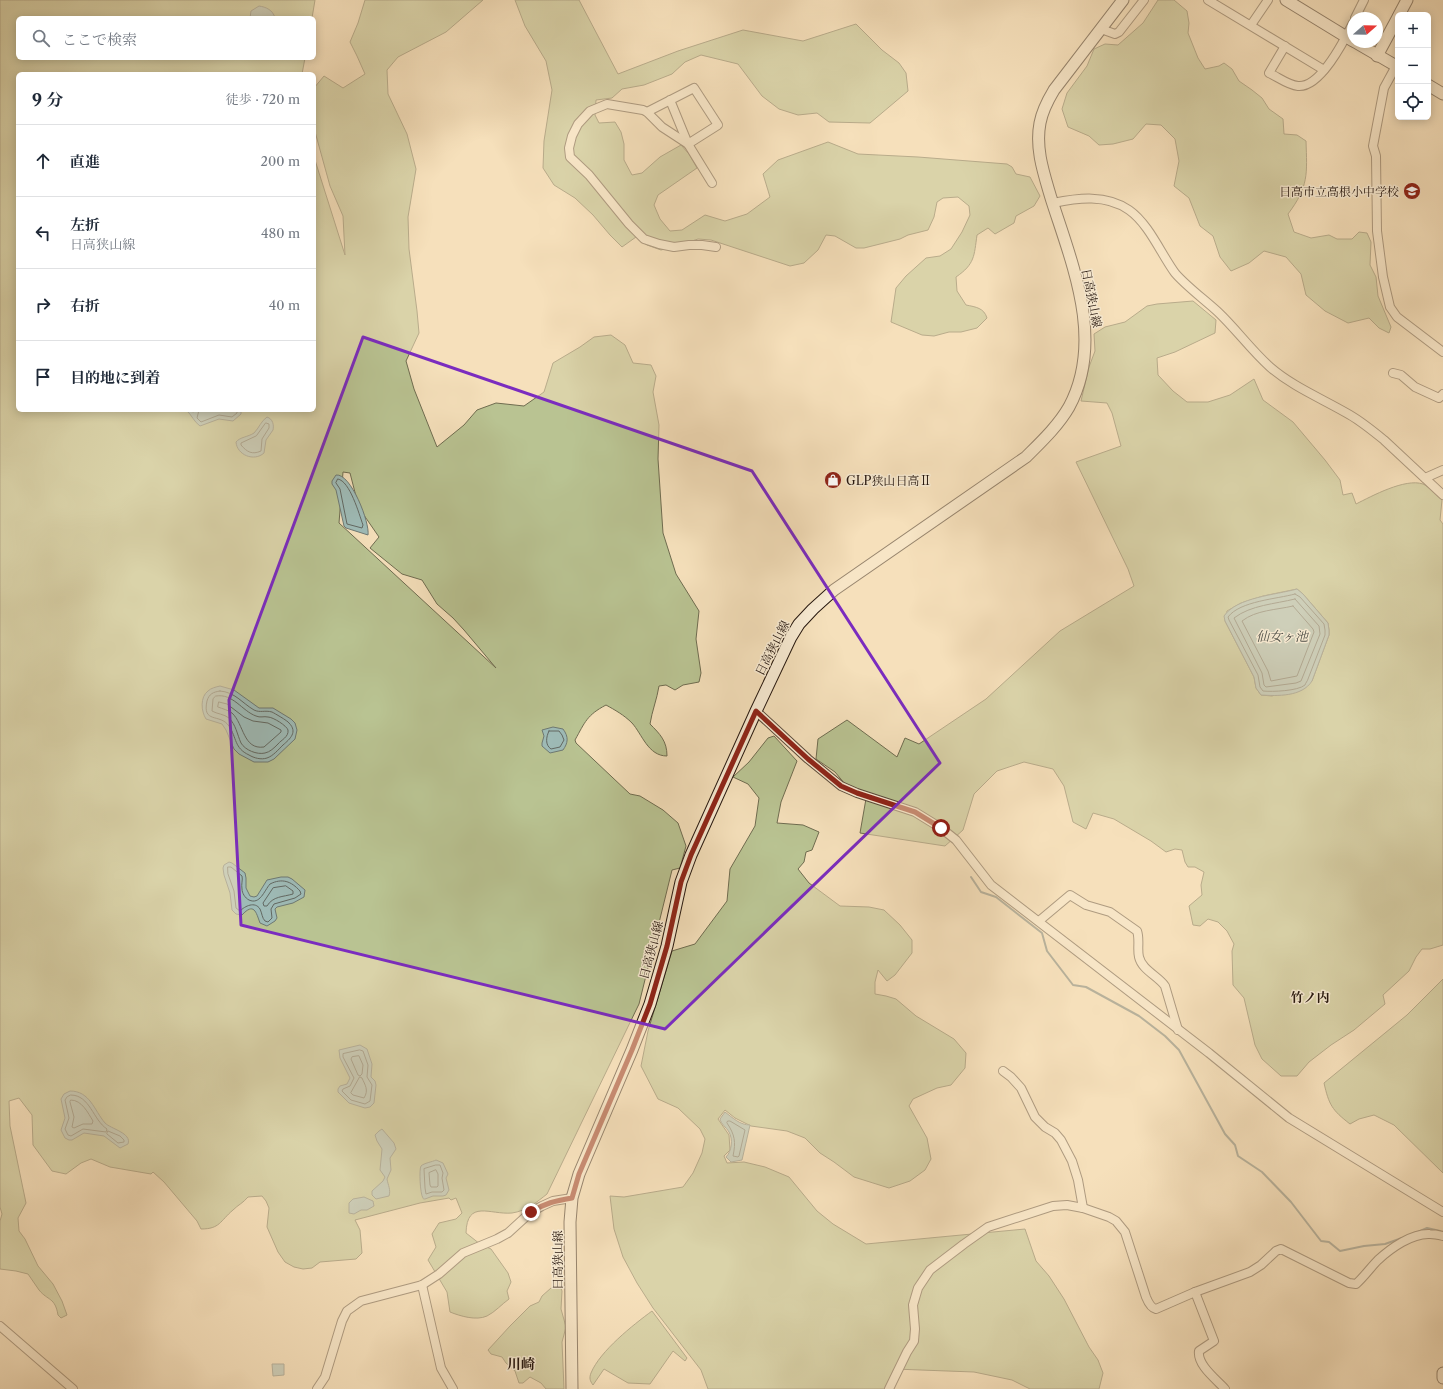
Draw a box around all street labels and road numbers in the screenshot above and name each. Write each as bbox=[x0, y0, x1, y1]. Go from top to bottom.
street label: 日高狭山線 bbox=[1079, 267, 1105, 329]
street label: 日高狭山線 bbox=[752, 618, 792, 678]
street label: 日高狭山線 bbox=[636, 919, 666, 981]
street label: 日高狭山線 bbox=[550, 1230, 565, 1290]

